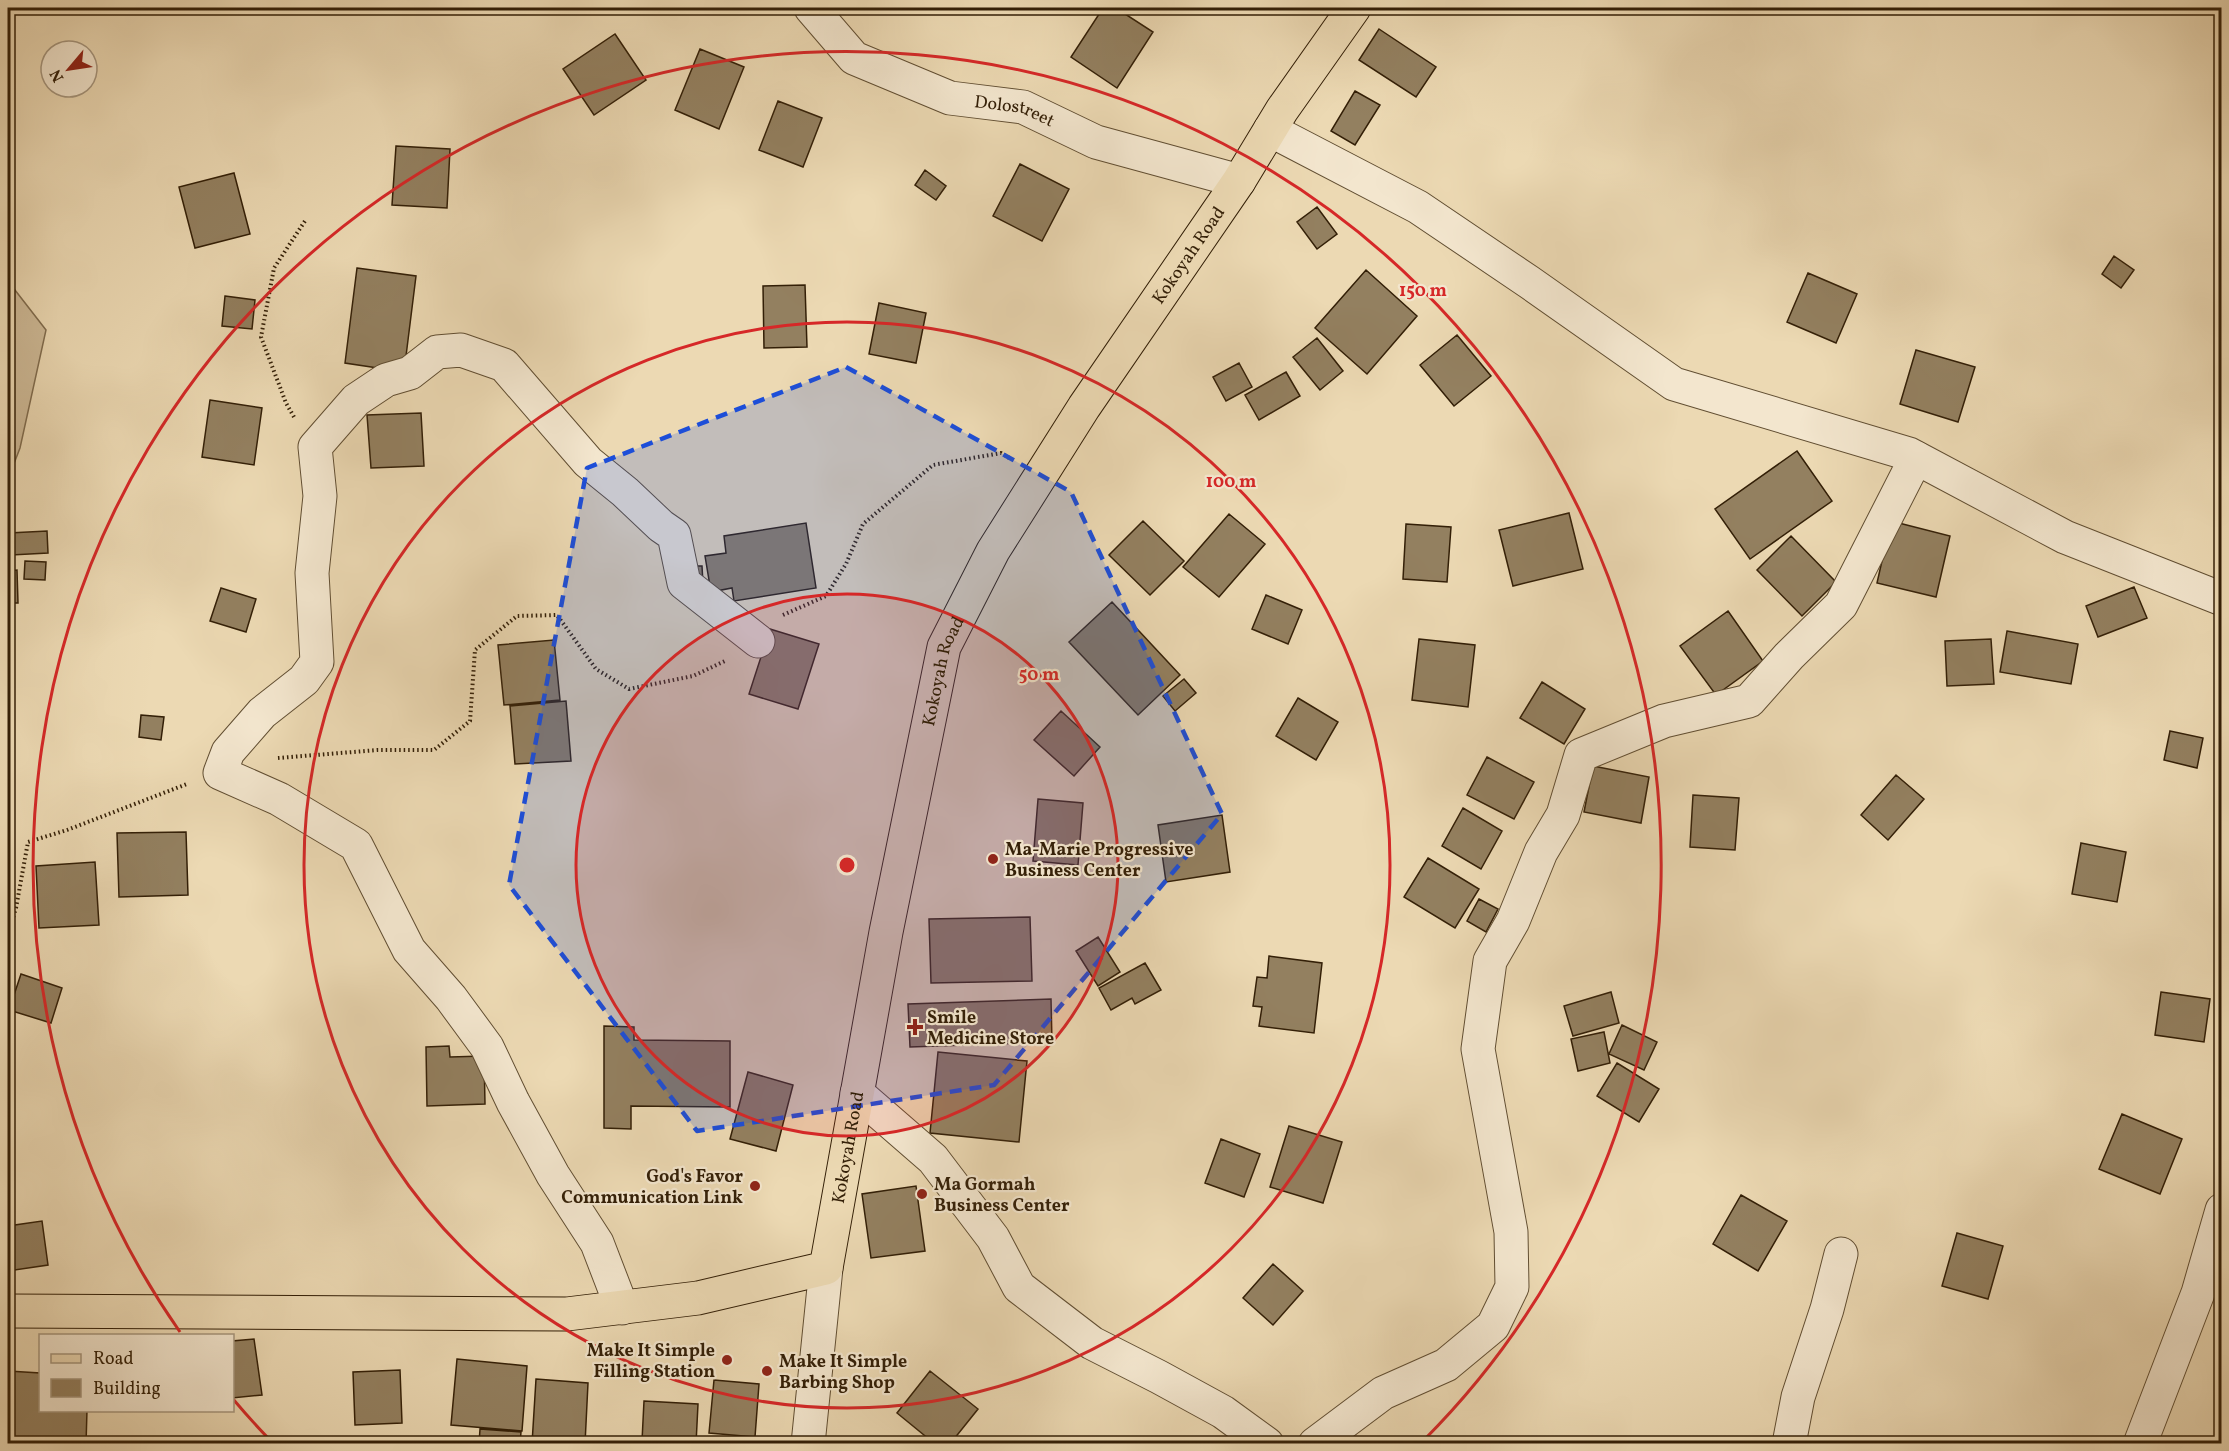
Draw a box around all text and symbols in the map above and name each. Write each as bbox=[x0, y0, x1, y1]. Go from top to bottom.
north arrow bbox=[39, 39, 99, 99]
text: N bbox=[45, 65, 70, 86]
street label: Dolostreet bbox=[973, 90, 1058, 134]
street label: Kokoyah Road bbox=[1147, 202, 1232, 310]
text: 150 m bbox=[1399, 279, 1447, 304]
text: 100 m bbox=[1206, 470, 1256, 495]
street label: Kokoyah Road bbox=[917, 612, 972, 729]
text: 50 m bbox=[1019, 663, 1059, 688]
place label: Ma-Marie Progressive Business Center bbox=[1005, 838, 1193, 884]
marker: Ma-Marie Progressive Business Center bbox=[986, 852, 1000, 866]
centre of rings bbox=[837, 855, 857, 875]
place label: Smile Medicine Store bbox=[927, 1006, 1054, 1052]
marker: Smile Medicine Store bbox=[908, 1020, 922, 1034]
street label: Kokoyah Road bbox=[827, 1090, 871, 1206]
place label: God's Favor Communication Link bbox=[561, 1165, 743, 1211]
place label: Ma Gormah Business Center bbox=[934, 1173, 1070, 1219]
marker: God's Favor Communication Link bbox=[748, 1179, 762, 1193]
marker: Ma Gormah Business Center bbox=[915, 1187, 929, 1201]
legend bbox=[39, 1334, 234, 1412]
place label: Make It Simple Filling Station bbox=[587, 1339, 715, 1385]
text: Road bbox=[93, 1347, 134, 1372]
place label: Make It Simple Barbing Shop bbox=[779, 1350, 907, 1396]
marker: Make It Simple Filling Station bbox=[720, 1353, 734, 1367]
marker: Make It Simple Barbing Shop bbox=[760, 1364, 774, 1378]
text: Building bbox=[93, 1377, 161, 1402]

